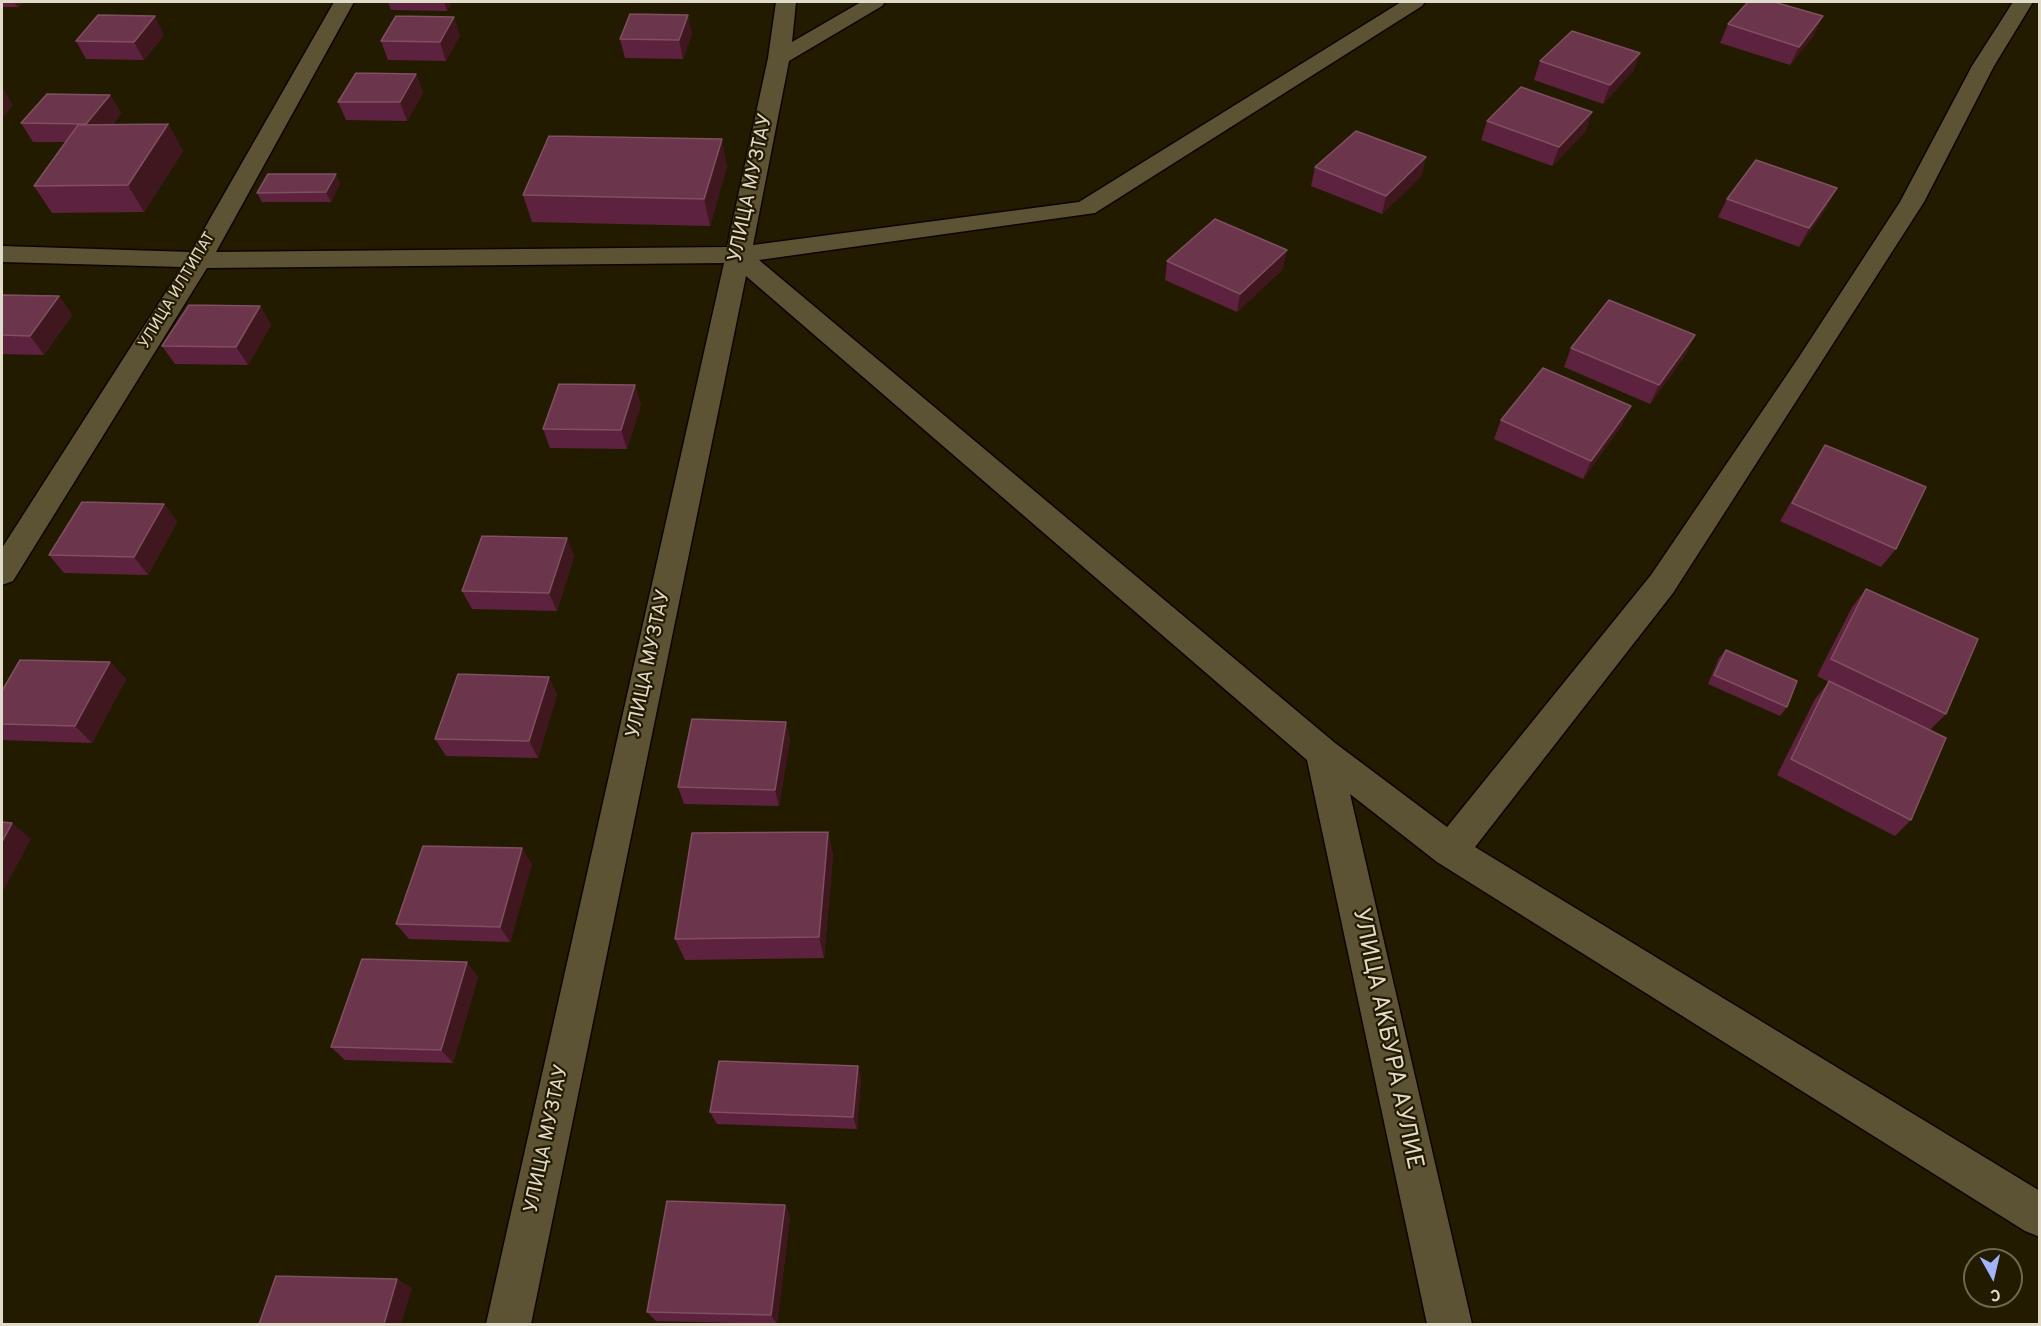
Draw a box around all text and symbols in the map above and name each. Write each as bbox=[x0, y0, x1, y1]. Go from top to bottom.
street label: УЛИЦА МУЗТАУ bbox=[725, 112, 779, 264]
street label: УЛИЦА ИЛТИПАТ bbox=[136, 229, 220, 353]
street label: УЛИЦА МУЗТАУ bbox=[623, 588, 677, 740]
street label: УЛИЦА АКБУРА АУЛИЕ bbox=[1344, 906, 1428, 1172]
street label: УЛИЦА МУЗТАУ bbox=[521, 1063, 575, 1215]
north arrow bbox=[1963, 1248, 2023, 1308]
text: С bbox=[1989, 1283, 2002, 1304]

